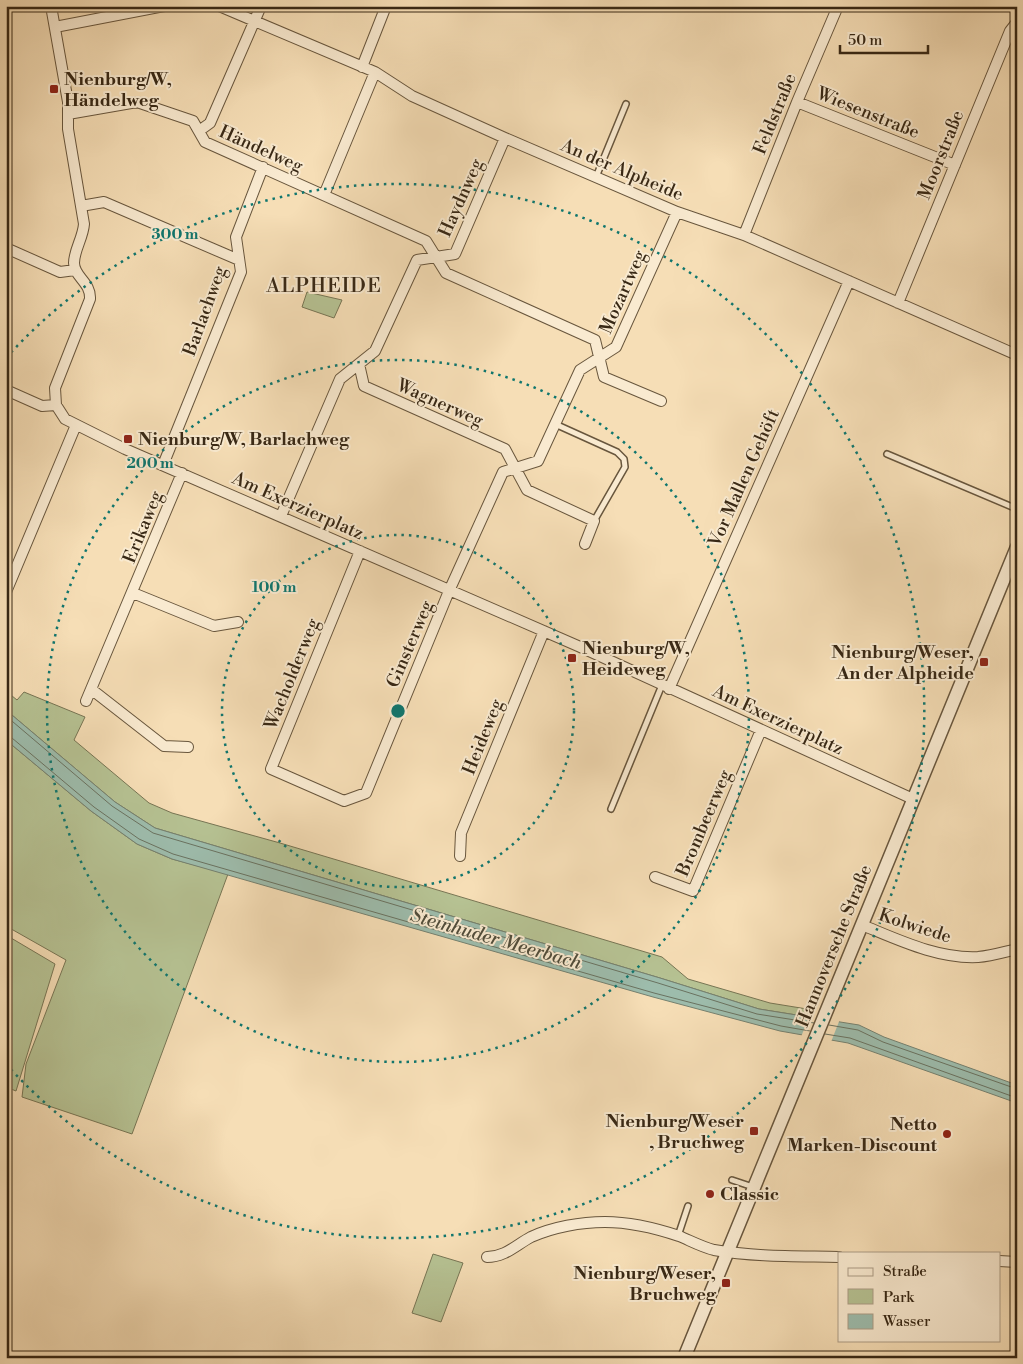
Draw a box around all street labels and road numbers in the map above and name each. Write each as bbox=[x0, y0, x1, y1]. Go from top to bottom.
street label: Feldstraße bbox=[748, 70, 802, 158]
street label: Wiesenstraße bbox=[812, 82, 923, 144]
street label: Moorstraße bbox=[913, 107, 969, 203]
street label: Händelweg bbox=[215, 120, 307, 178]
street label: An der Alpheide bbox=[556, 133, 687, 206]
street label: Haydnweg bbox=[434, 155, 489, 241]
street label: Mozartweg bbox=[594, 246, 652, 337]
street label: Barlachweg bbox=[178, 262, 232, 360]
street label: Wagnerweg bbox=[392, 373, 488, 433]
street label: Vor Mallen Gehöft bbox=[703, 405, 785, 551]
street label: Am Exerzierplatz bbox=[228, 466, 367, 545]
street label: Erikaweg bbox=[118, 487, 168, 567]
street label: Ginsterweg bbox=[381, 596, 439, 691]
street label: Wacholderweg bbox=[259, 614, 325, 734]
street label: Am Exerzierplatz bbox=[708, 679, 847, 760]
street label: Heideweg bbox=[457, 695, 509, 778]
street label: Brombeerweg bbox=[671, 766, 737, 881]
street label: Hannoversche Straße bbox=[791, 861, 877, 1031]
street label: Kolwiede bbox=[876, 903, 954, 949]

